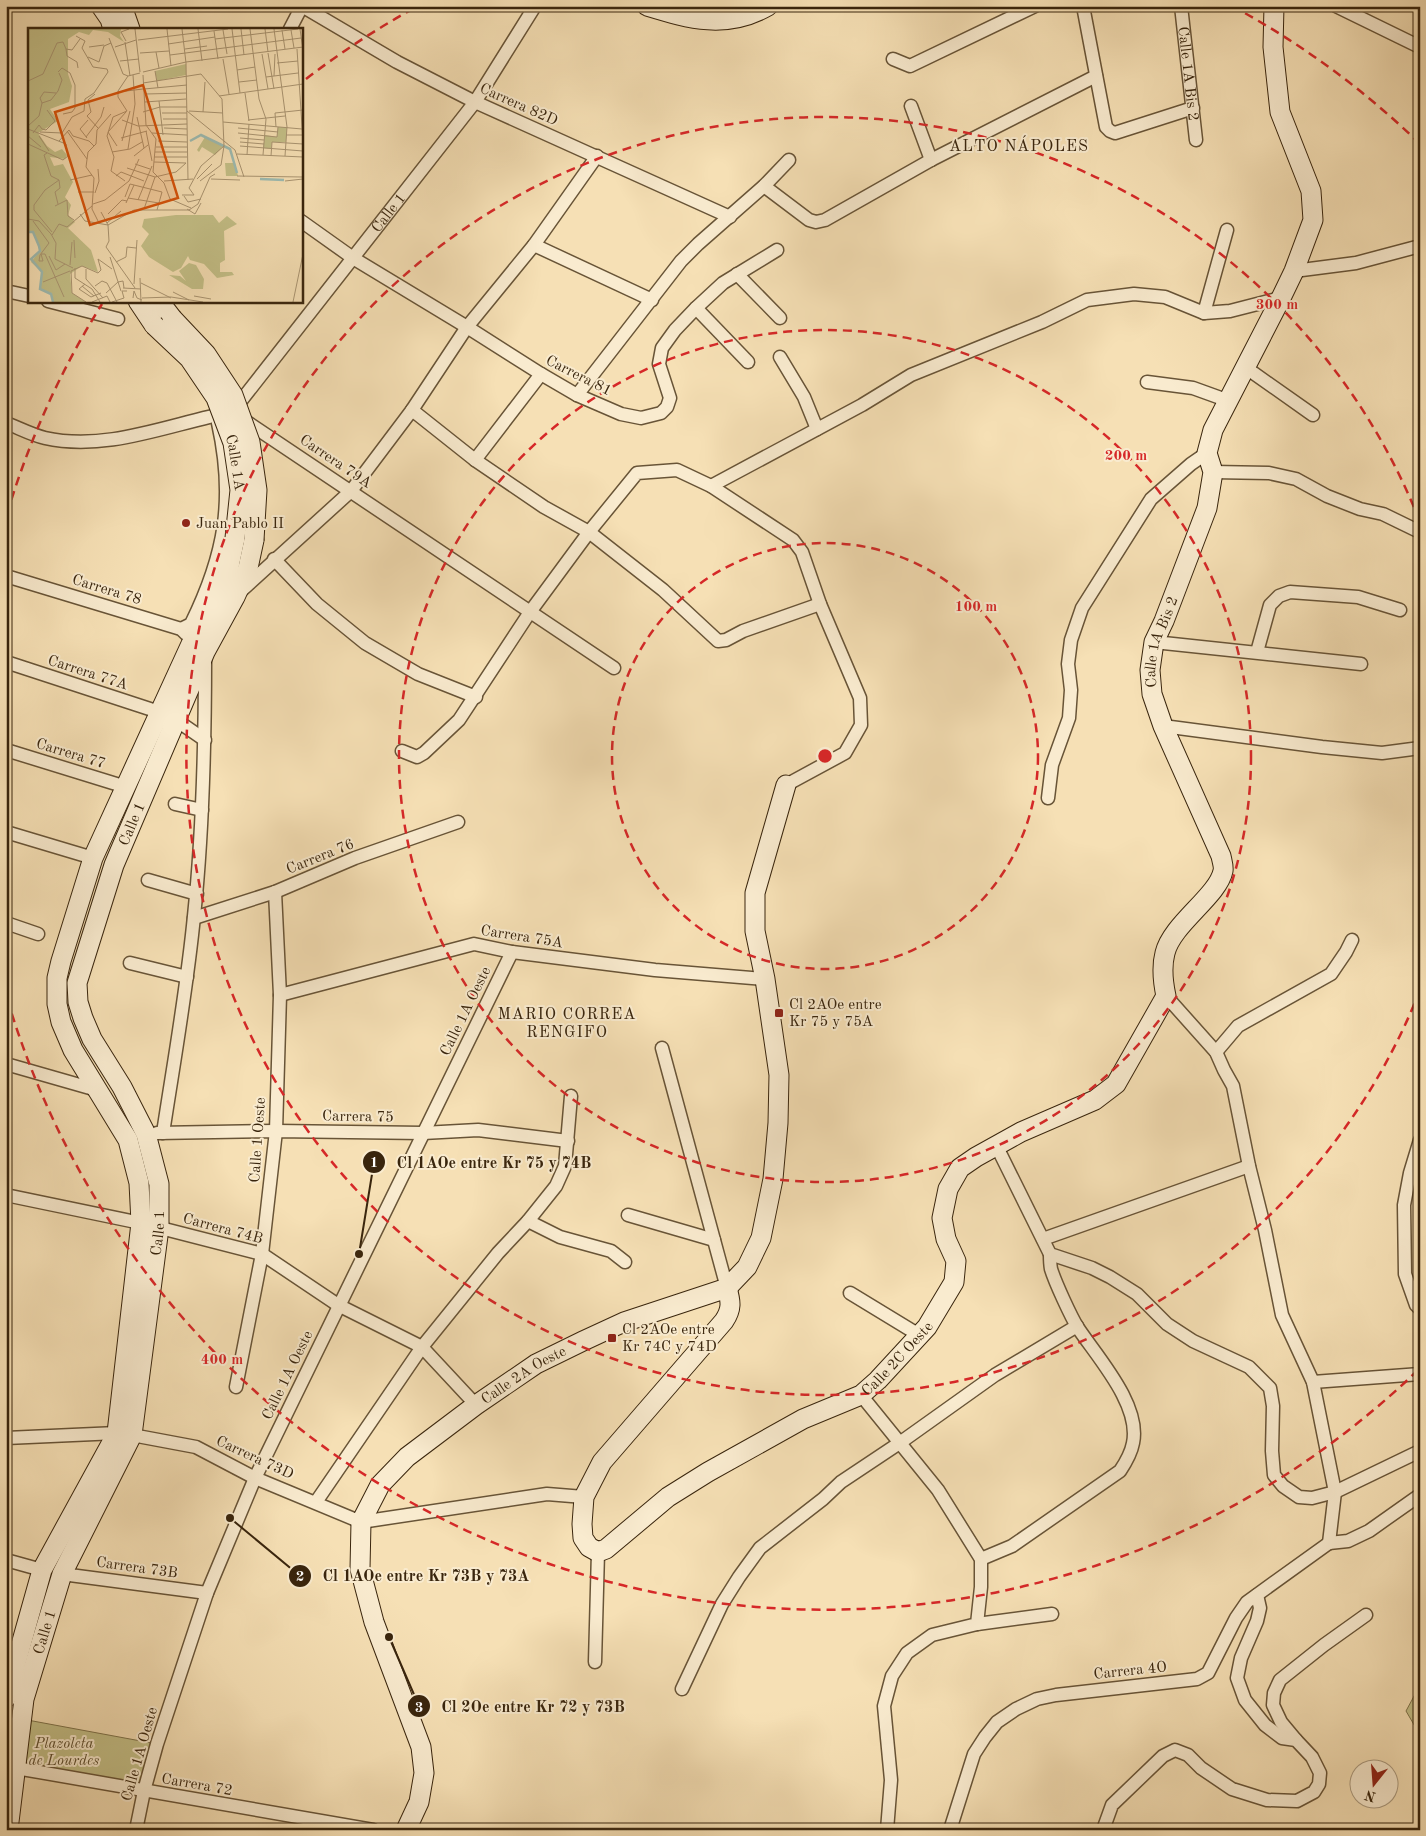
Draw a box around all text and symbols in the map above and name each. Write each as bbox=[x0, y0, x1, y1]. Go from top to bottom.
street label: Calle 1A Bis 2 bbox=[1174, 26, 1200, 122]
inset map bbox=[28, 28, 302, 302]
street label: Carrera 82D bbox=[477, 82, 560, 129]
district label: ALTO NÁPOLES bbox=[949, 135, 1089, 155]
street label: Calle 1 bbox=[370, 191, 409, 236]
text: 300 m bbox=[1256, 298, 1298, 313]
street label: Carrera 81 bbox=[543, 353, 614, 399]
street label: Calle 1A bbox=[221, 433, 246, 492]
street label: Carrera 79A bbox=[296, 433, 374, 492]
text: 200 m bbox=[1105, 449, 1147, 464]
marker: Juan Pablo II bbox=[180, 517, 192, 529]
place label: Juan Pablo II bbox=[196, 517, 284, 532]
street label: Carrera 78 bbox=[70, 573, 143, 608]
street label: Calle 1A Bis 2 bbox=[1144, 595, 1182, 688]
text: 100 m bbox=[955, 600, 997, 615]
street label: Carrera 77A bbox=[46, 653, 130, 694]
street label: Carrera 77 bbox=[34, 737, 107, 772]
centre of rings bbox=[816, 747, 834, 765]
street label: Calle 1 bbox=[117, 801, 149, 848]
street label: Carrera 76 bbox=[284, 837, 357, 878]
street label: Carrera 75A bbox=[479, 924, 565, 951]
street label: Calle 1A Oeste bbox=[438, 965, 494, 1059]
place label: Cl 2AOe entre Kr 75 y 75A bbox=[789, 998, 882, 1030]
district label: MARIO CORREA RENGIFO bbox=[497, 1007, 637, 1041]
marker: Cl 2AOe entre Kr 75 y 75A bbox=[773, 1007, 785, 1019]
street label: Calle 1 Oeste bbox=[248, 1097, 269, 1183]
street label: Carrera 75 bbox=[322, 1109, 394, 1126]
callout: Cl 1AOe entre Kr 75 y 74B bbox=[361, 1147, 601, 1178]
text: 1 bbox=[370, 1156, 378, 1171]
text: Cl 1AOe entre Kr 75 y 74B bbox=[397, 1156, 591, 1172]
street label: Calle 1 bbox=[149, 1210, 168, 1257]
street label: Carrera 74B bbox=[181, 1212, 264, 1247]
street label: Calle 2C Oeste bbox=[859, 1320, 937, 1400]
place label: Cl 2AOe entre Kr 74C y 74D bbox=[622, 1323, 717, 1355]
street label: Calle 1A Oeste bbox=[260, 1329, 316, 1423]
marker: Cl 2AOe entre Kr 74C y 74D bbox=[606, 1332, 618, 1344]
street label: Calle 2A Oeste bbox=[479, 1344, 569, 1408]
text: 400 m bbox=[201, 1353, 243, 1368]
street label: Carrera 73D bbox=[213, 1434, 295, 1483]
street label: Carrera 73B bbox=[95, 1555, 179, 1582]
callout: Cl 1AOe entre Kr 73B y 73A bbox=[288, 1560, 540, 1591]
text: Cl 1AOe entre Kr 73B y 73A bbox=[323, 1569, 529, 1585]
text: 2 bbox=[296, 1570, 304, 1585]
street label: Calle 1 bbox=[32, 1609, 60, 1656]
street label: Carrera 4O bbox=[1093, 1660, 1168, 1683]
callout: Cl 2Oe entre Kr 72 y 73B bbox=[406, 1691, 635, 1722]
text: Cl 2Oe entre Kr 72 y 73B bbox=[441, 1700, 625, 1716]
text: 3 bbox=[415, 1701, 423, 1716]
street label: Calle 1A Oeste bbox=[120, 1706, 161, 1803]
park label: Plazoleta de Lourdes bbox=[29, 1737, 99, 1769]
north arrow bbox=[1348, 1758, 1398, 1808]
street label: Carrera 72 bbox=[160, 1772, 233, 1799]
text: N bbox=[1363, 1787, 1378, 1804]

